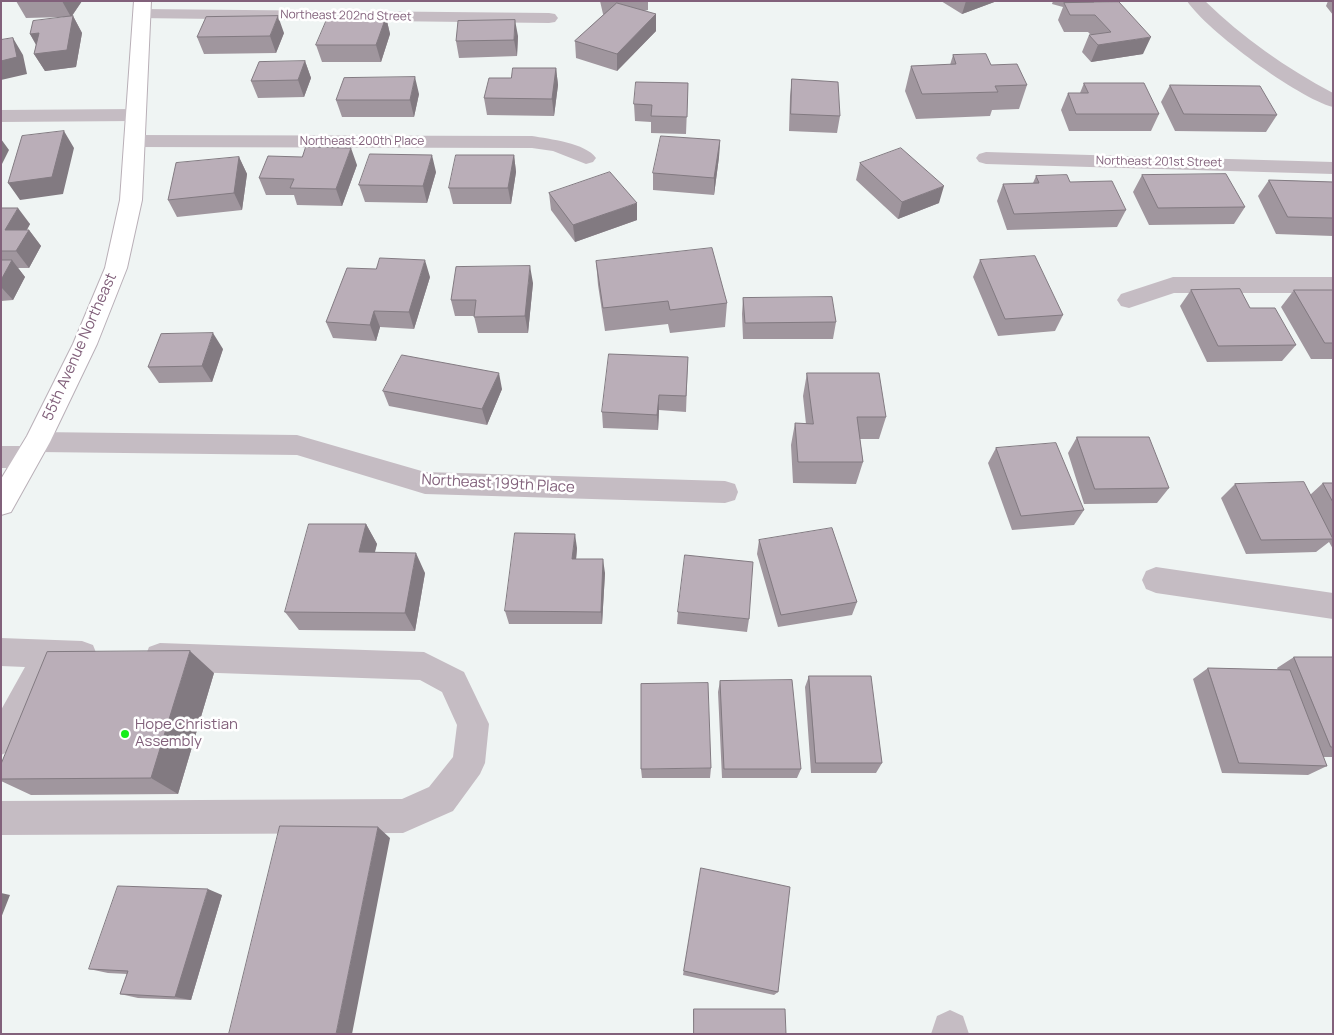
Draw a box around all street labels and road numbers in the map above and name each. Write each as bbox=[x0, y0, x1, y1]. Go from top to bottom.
street label: Northeast 202nd Street bbox=[280, 8, 412, 24]
street label: Northeast 200th Place bbox=[300, 135, 424, 149]
street label: Northeast 201st Street bbox=[1096, 154, 1222, 170]
street label: 55th Avenue Northeast bbox=[39, 270, 121, 424]
street label: Northeast 199th Place bbox=[421, 471, 575, 497]

